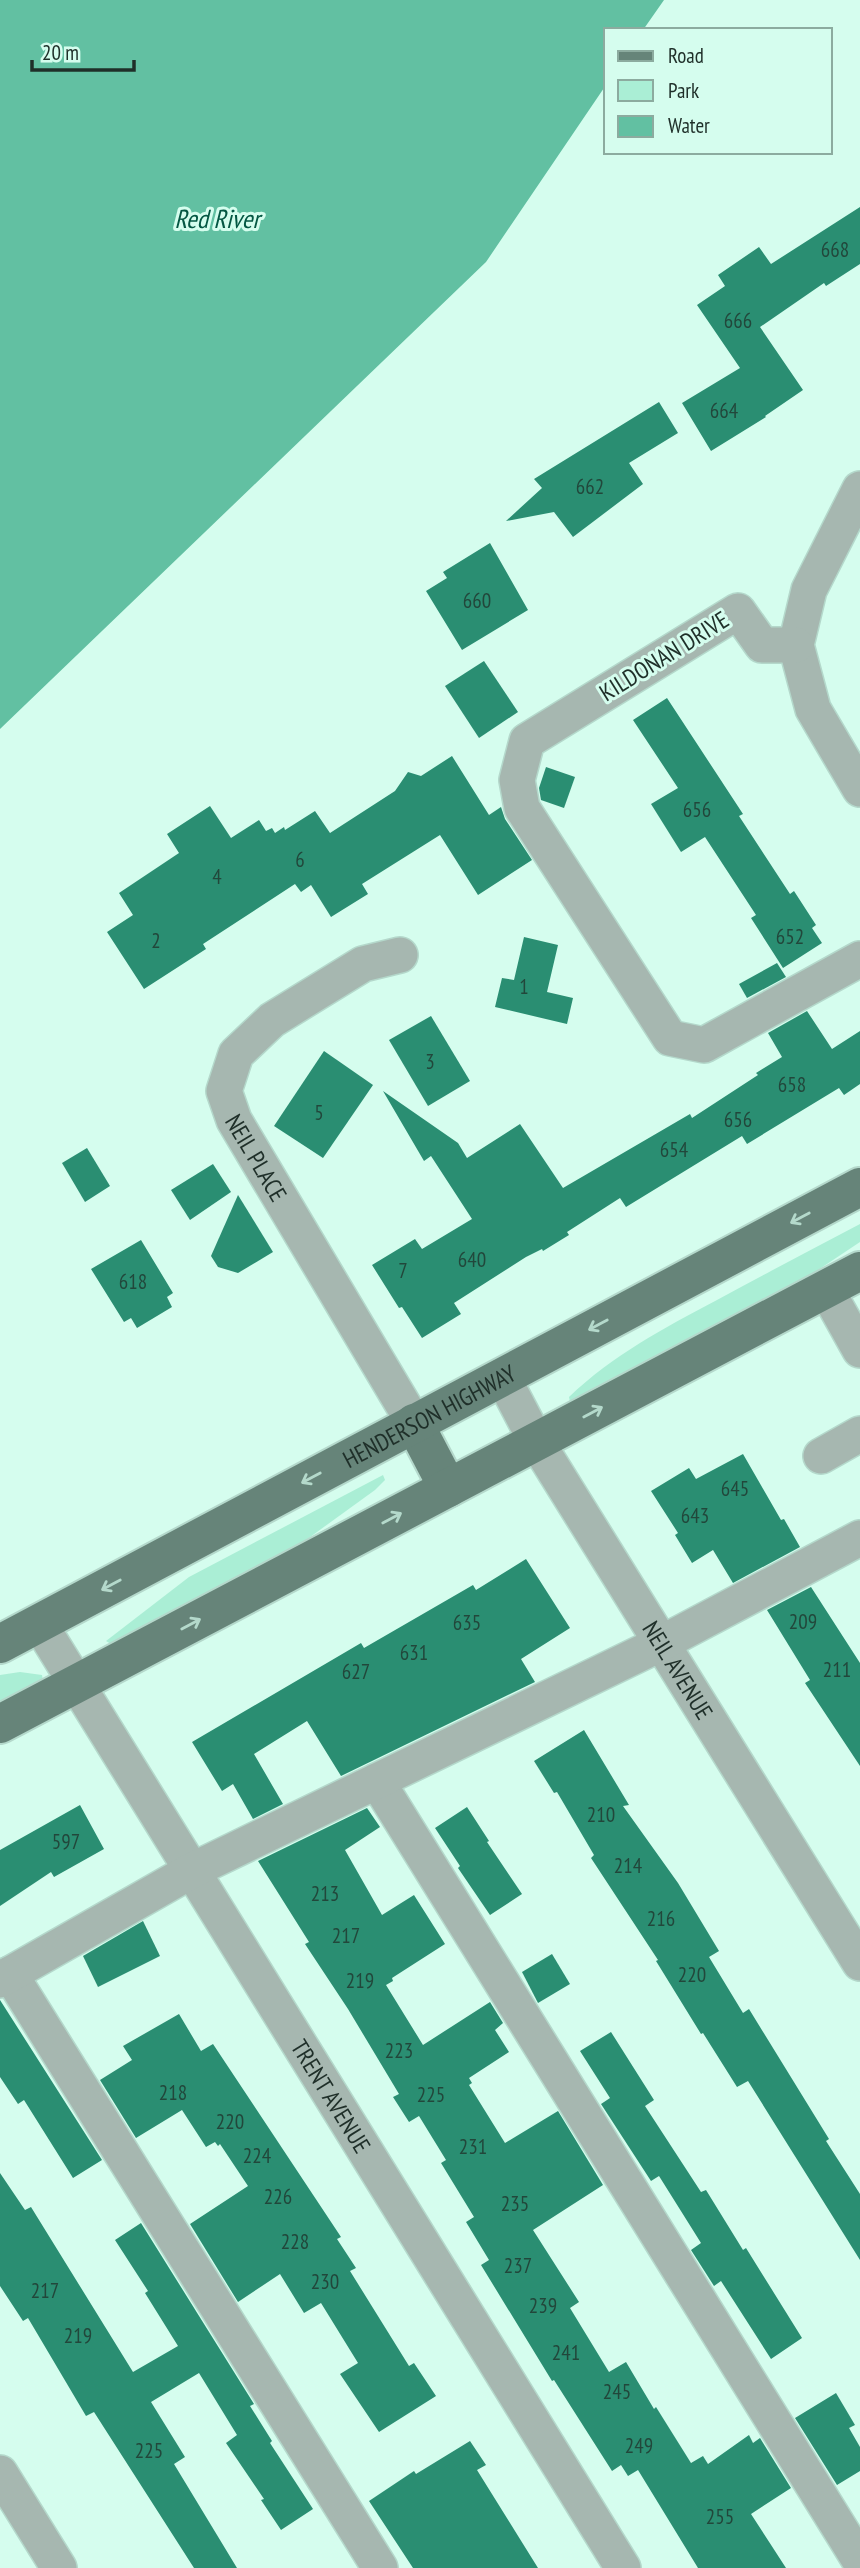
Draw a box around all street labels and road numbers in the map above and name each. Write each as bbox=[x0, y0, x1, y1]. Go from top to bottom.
street label: KILDONAN DRIVE bbox=[594, 604, 734, 708]
street label: NEIL PLACE bbox=[219, 1109, 294, 1207]
street label: HENDERSON HIGHWAY bbox=[337, 1357, 521, 1475]
street label: NEIL AVENUE bbox=[636, 1615, 720, 1725]
street label: TRENT AVENUE bbox=[285, 2034, 378, 2158]

